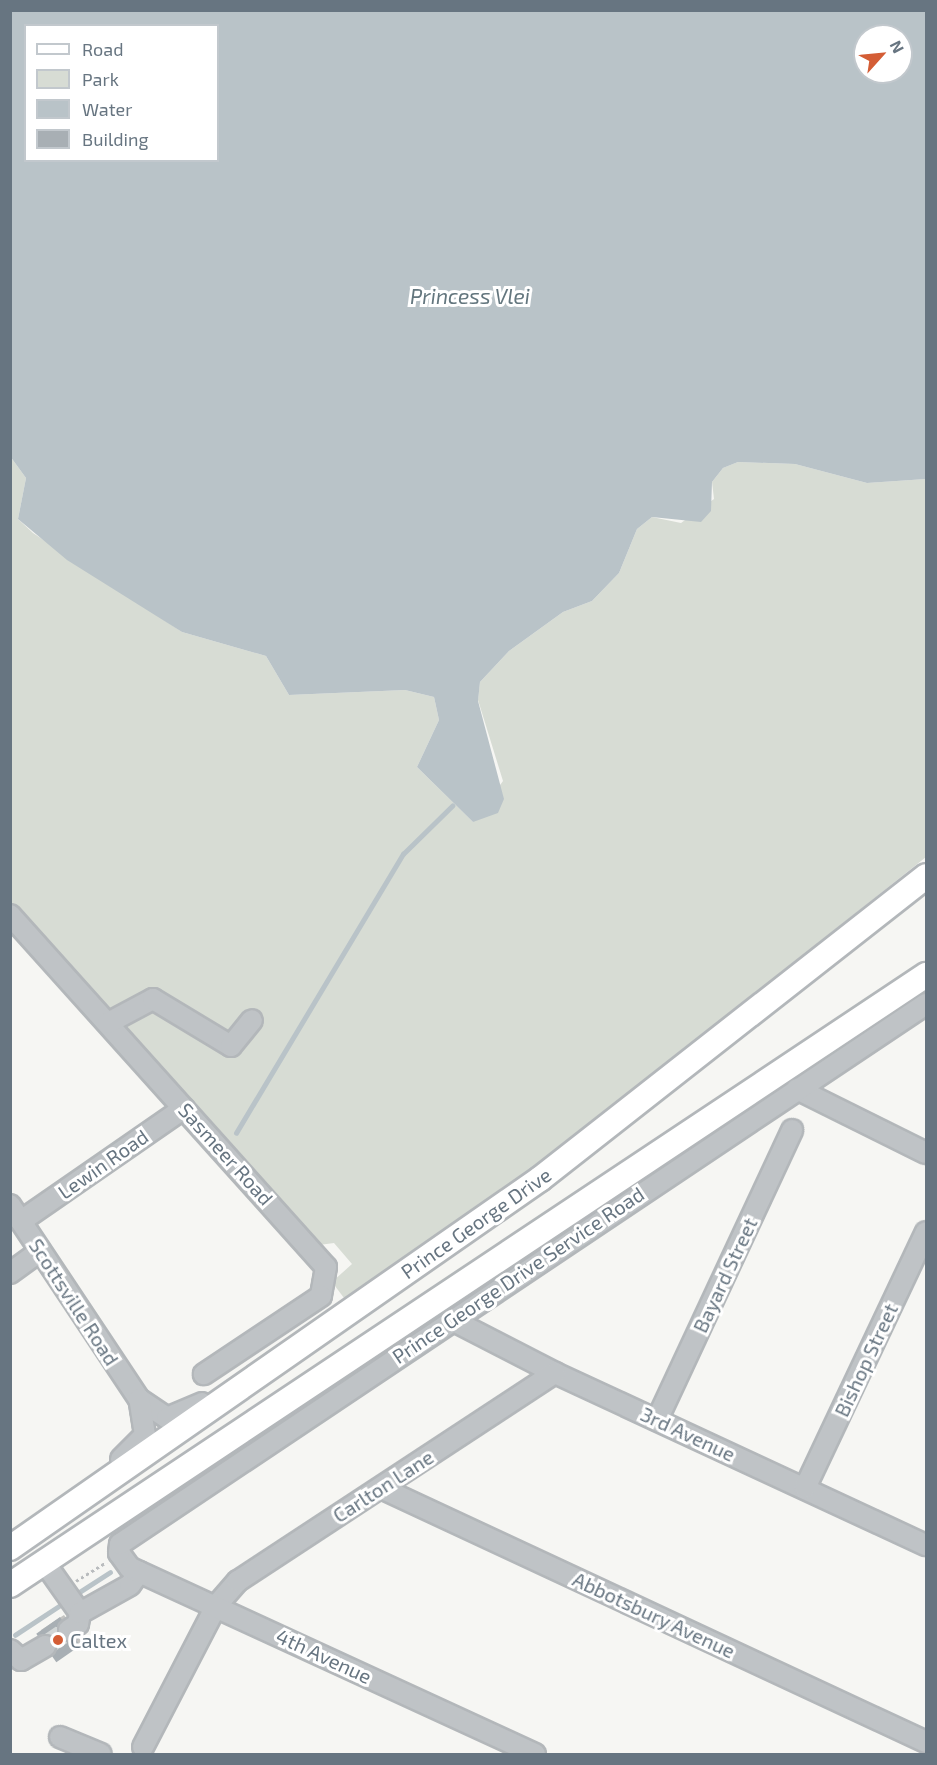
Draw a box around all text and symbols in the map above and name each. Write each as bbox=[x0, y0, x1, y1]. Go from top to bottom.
legend bbox=[24, 24, 219, 162]
north arrow bbox=[853, 24, 913, 84]
text: N bbox=[887, 37, 909, 56]
text: Road bbox=[82, 38, 123, 60]
text: Park bbox=[82, 68, 119, 90]
text: Water bbox=[82, 98, 132, 120]
text: Building bbox=[82, 128, 149, 150]
water label: Princess Vlei bbox=[410, 283, 530, 309]
street label: Sasmeer Road bbox=[174, 1098, 278, 1210]
street label: Lewin Road bbox=[53, 1124, 153, 1204]
street label: Prince George Drive bbox=[396, 1162, 556, 1284]
street label: Prince George Drive Service Road bbox=[388, 1182, 648, 1368]
street label: Bayard Street bbox=[688, 1214, 762, 1336]
street label: Scottsville Road bbox=[24, 1234, 124, 1370]
street label: Bishop Street bbox=[829, 1300, 903, 1420]
street label: 3rd Avenue bbox=[637, 1402, 739, 1466]
street label: Carlton Lane bbox=[328, 1445, 438, 1527]
street label: Abbotsbury Avenue bbox=[569, 1567, 739, 1663]
street label: 4th Avenue bbox=[272, 1623, 376, 1689]
place label: Caltex bbox=[70, 1628, 127, 1652]
marker: Caltex bbox=[51, 1633, 65, 1647]

